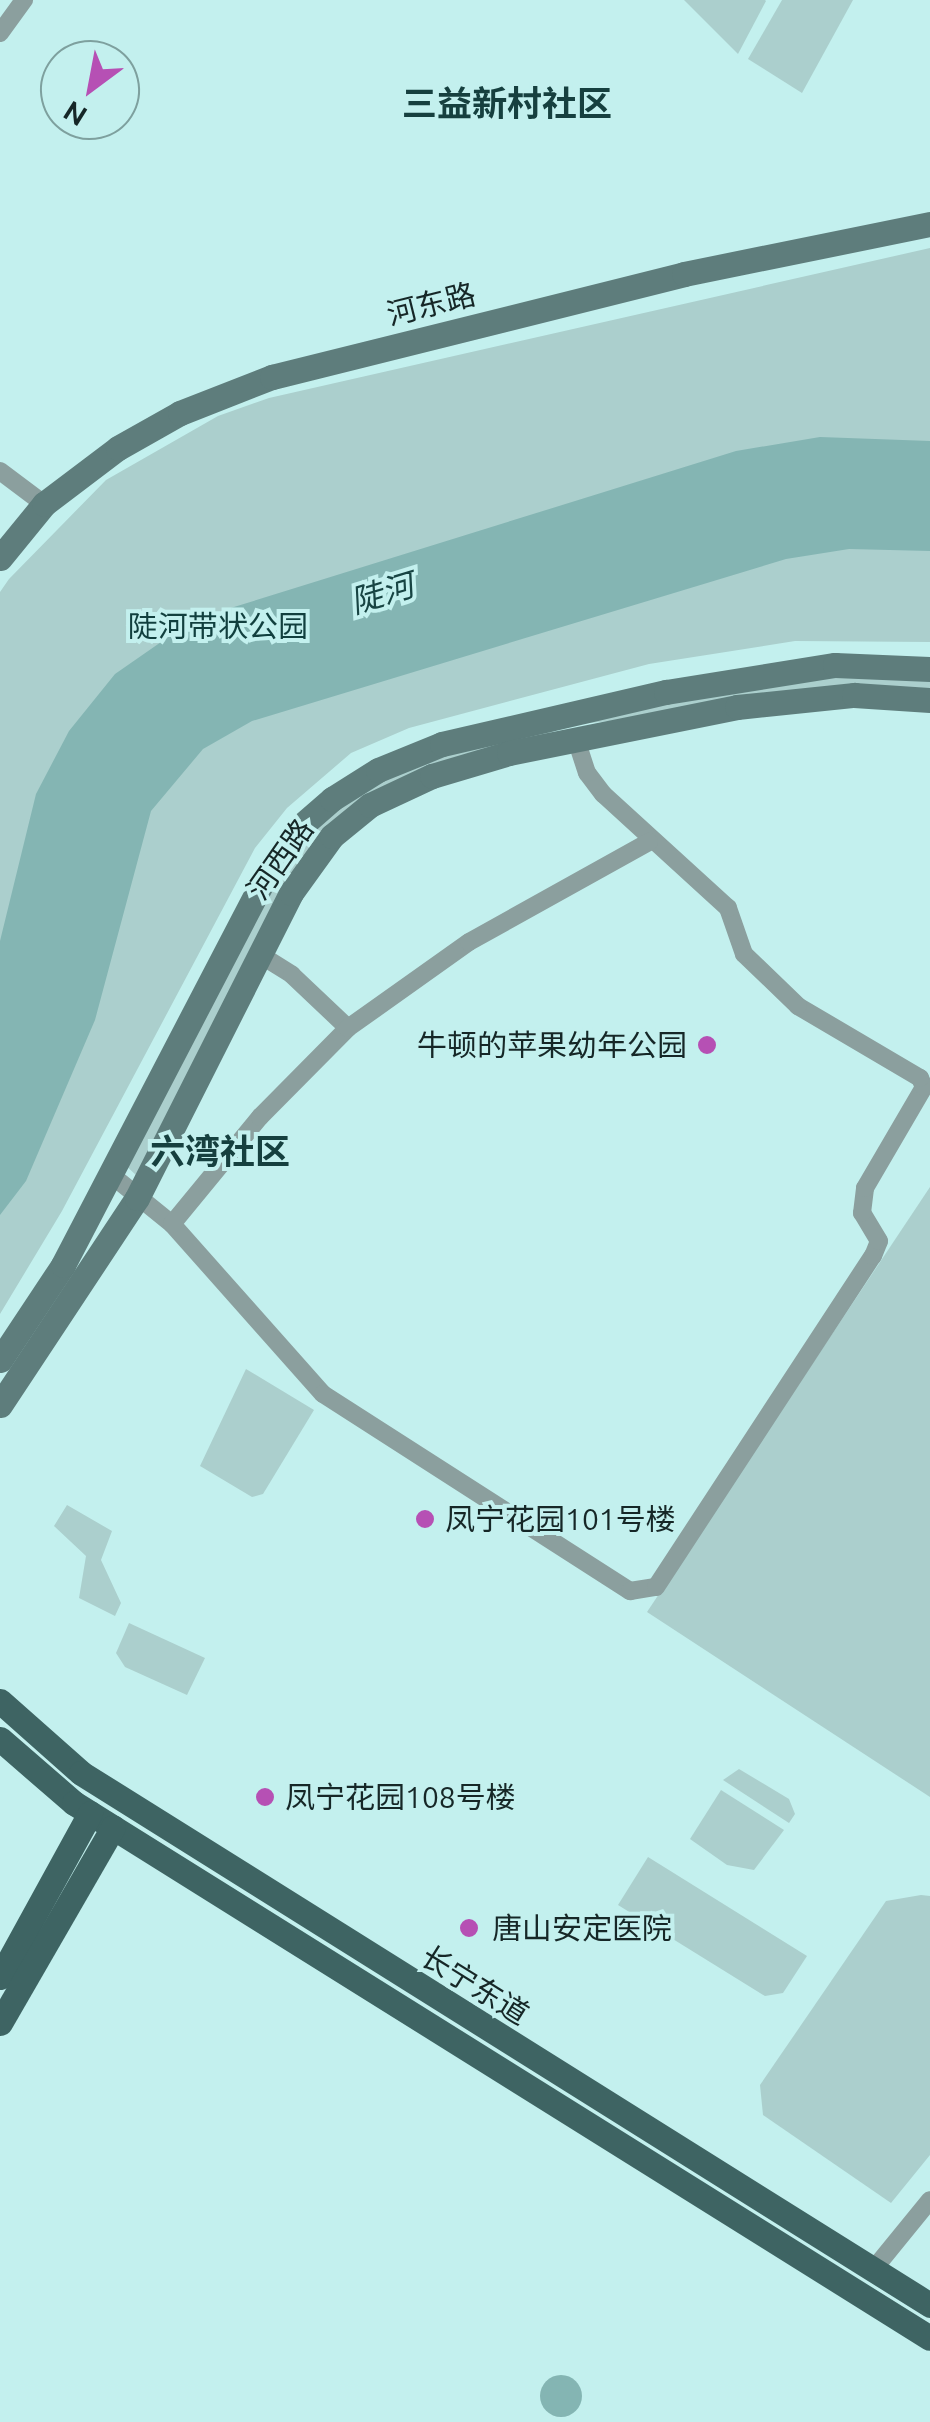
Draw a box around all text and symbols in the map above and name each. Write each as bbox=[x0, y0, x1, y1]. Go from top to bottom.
north arrow bbox=[40, 40, 140, 140]
district label: 三益新村社区 bbox=[402, 82, 612, 124]
text: N bbox=[58, 95, 92, 133]
street label: 河东路 bbox=[383, 276, 479, 332]
water label: 陡河 bbox=[346, 565, 418, 621]
park label: 陡河带状公园 bbox=[128, 608, 308, 644]
street label: 河西路 bbox=[239, 812, 321, 906]
place label: 牛顿的苹果幼年公园 bbox=[417, 1027, 687, 1063]
marker: 牛顿的苹果幼年公园 bbox=[696, 1034, 718, 1056]
district label: 六湾社区 bbox=[150, 1130, 290, 1172]
place label: 凤宁花园101号楼 bbox=[445, 1501, 676, 1537]
marker: 凤宁花园101号楼 bbox=[414, 1508, 436, 1530]
place label: 凤宁花园108号楼 bbox=[285, 1779, 516, 1815]
marker: 凤宁花园108号楼 bbox=[254, 1786, 276, 1808]
place label: 唐山安定医院 bbox=[492, 1910, 672, 1946]
marker: 唐山安定医院 bbox=[456, 1915, 482, 1941]
street label: 长宁东道 bbox=[415, 1938, 535, 2032]

